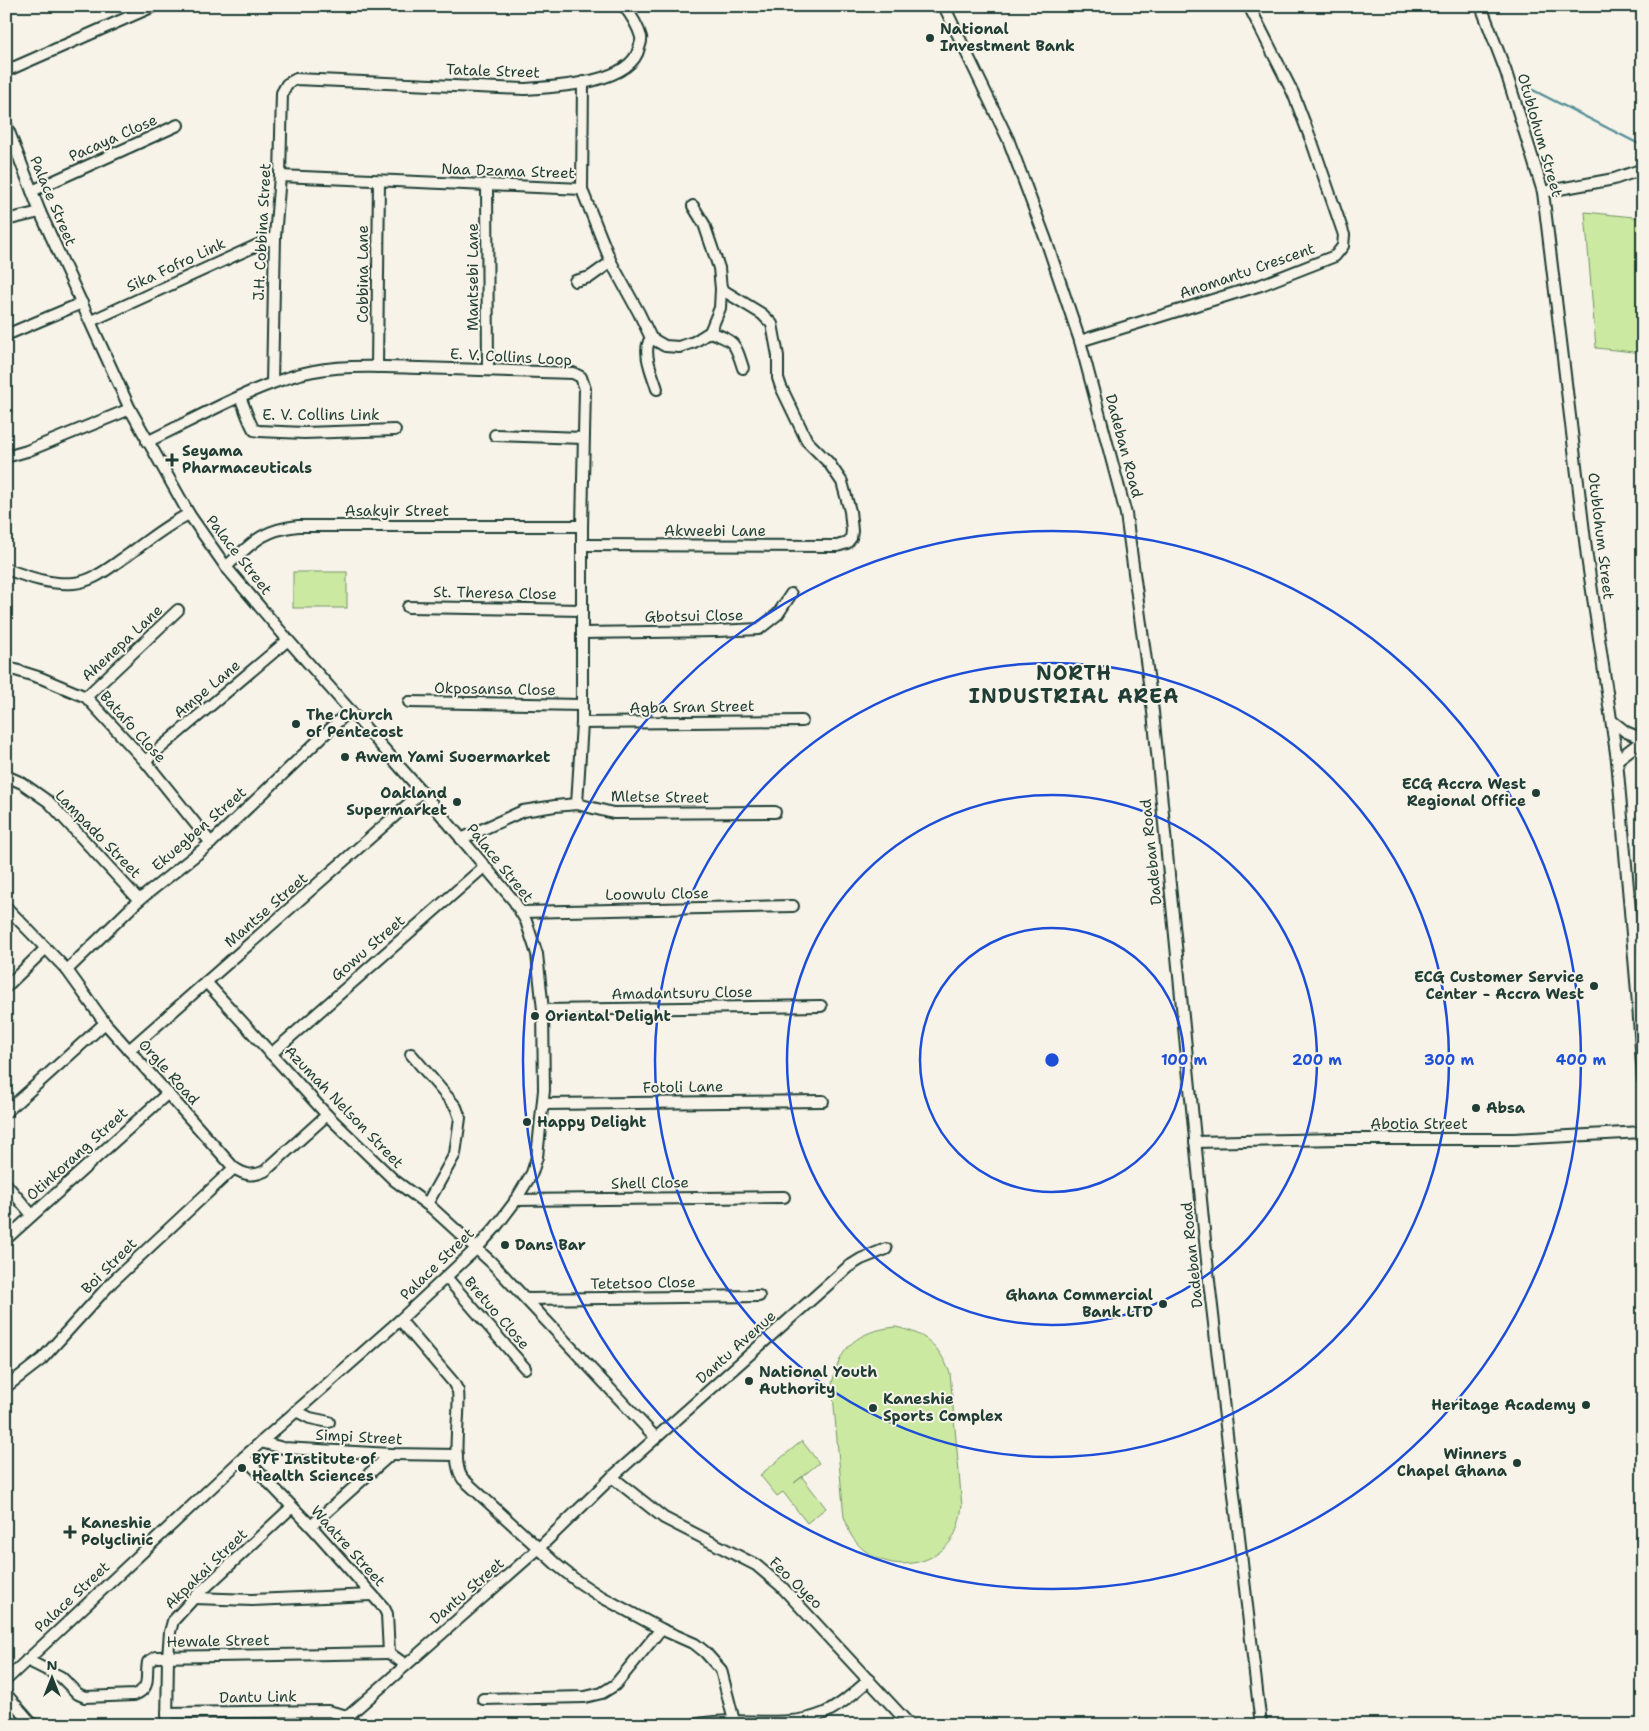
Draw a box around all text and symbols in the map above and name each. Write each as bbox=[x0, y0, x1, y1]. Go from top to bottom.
place label: National Investment Bank bbox=[940, 19, 1075, 56]
marker: National Investment Bank bbox=[924, 32, 936, 44]
street label: Tatale Street bbox=[446, 59, 540, 83]
street label: Otublohum Street bbox=[1513, 71, 1567, 199]
street label: Pacaya Close bbox=[66, 110, 160, 166]
street label: Palace Street bbox=[25, 153, 81, 249]
street label: Naa Dzama Street bbox=[441, 159, 575, 183]
street label: J.H. Cobbina Street bbox=[248, 163, 276, 301]
street label: Mantsebi Lane bbox=[463, 223, 483, 331]
street label: Cobbina Lane bbox=[353, 225, 373, 323]
street label: Sika Fofro Link bbox=[123, 233, 229, 297]
street label: Anomantu Crescent bbox=[1177, 238, 1317, 304]
street label: E. V. Collins Loop bbox=[449, 344, 573, 370]
street label: Dadeban Road bbox=[1101, 392, 1148, 501]
street label: E. V. Collins Link bbox=[262, 405, 380, 425]
place label: Seyama Pharmaceuticals bbox=[182, 441, 312, 478]
marker: Seyama Pharmaceuticals bbox=[166, 454, 178, 466]
street label: Otublohum Street bbox=[1583, 471, 1619, 601]
street label: Asakyir Street bbox=[345, 501, 449, 521]
street label: Palace Street bbox=[202, 511, 276, 599]
street label: Akweebi Lane bbox=[664, 521, 766, 541]
street label: St. Theresa Close bbox=[433, 582, 557, 604]
street label: Ahenepa Lane bbox=[77, 600, 167, 686]
street label: Gbotsui Close bbox=[644, 605, 744, 627]
street label: Ampe Lane bbox=[170, 655, 244, 723]
district label: NORTH INDUSTRIAL AREA bbox=[969, 660, 1179, 709]
street label: Okposansa Close bbox=[434, 678, 556, 700]
street label: Batafo Close bbox=[95, 687, 171, 767]
street label: Agba Sran Street bbox=[629, 696, 755, 718]
place label: The Church of Pentecost bbox=[306, 705, 403, 742]
marker: The Church of Pentecost bbox=[290, 718, 302, 730]
place label: Awem Yami Suoermarket bbox=[355, 747, 550, 767]
marker: Awem Yami Suoermarket bbox=[339, 751, 351, 763]
place label: ECG Accra West Regional Office bbox=[1402, 774, 1526, 811]
street label: Ekuegben Street bbox=[148, 782, 250, 876]
place label: Oakland Supermarket bbox=[346, 783, 447, 820]
street label: Lampado Street bbox=[51, 785, 145, 883]
street label: Mletse Street bbox=[611, 786, 709, 808]
marker: ECG Accra West Regional Office bbox=[1530, 787, 1542, 799]
marker: Oakland Supermarket bbox=[451, 796, 463, 808]
street label: Dadeban Road bbox=[1135, 797, 1167, 906]
street label: Palace Street bbox=[462, 819, 538, 907]
street label: Mantse Street bbox=[220, 868, 312, 952]
street label: Loowulu Close bbox=[605, 883, 709, 905]
street label: Gowu Street bbox=[327, 911, 409, 985]
place label: ECG Customer Service Center - Accra West bbox=[1414, 967, 1584, 1004]
marker: ECG Customer Service Center - Accra West bbox=[1588, 980, 1600, 992]
street label: Amadantsuru Close bbox=[611, 982, 753, 1004]
place label: Oriental Delight bbox=[545, 1006, 671, 1026]
marker: Oriental Delight bbox=[529, 1010, 541, 1022]
street label: Orgle Road bbox=[134, 1035, 204, 1110]
street label: Azumah Nelson Street bbox=[280, 1041, 408, 1173]
text: 100 m bbox=[1161, 1050, 1207, 1070]
text: 200 m bbox=[1292, 1050, 1342, 1070]
text: 300 m bbox=[1424, 1050, 1474, 1070]
text: 400 m bbox=[1556, 1050, 1606, 1070]
centre of rings bbox=[1043, 1051, 1061, 1069]
street label: Fotoli Lane bbox=[642, 1076, 724, 1098]
place label: Absa bbox=[1486, 1098, 1526, 1118]
marker: Absa bbox=[1470, 1102, 1482, 1114]
street label: Otinkorang Street bbox=[22, 1103, 132, 1205]
place label: Happy Delight bbox=[537, 1112, 646, 1132]
street label: Abotia Street bbox=[1370, 1114, 1468, 1134]
marker: Happy Delight bbox=[521, 1116, 533, 1128]
street label: Shell Close bbox=[611, 1172, 689, 1194]
street label: Dadeban Road bbox=[1176, 1200, 1208, 1309]
street label: Palace Street bbox=[396, 1223, 478, 1305]
street label: Boi Street bbox=[77, 1234, 141, 1298]
place label: Dans Bar bbox=[515, 1235, 586, 1255]
marker: Dans Bar bbox=[499, 1239, 511, 1251]
street label: Bretuo Close bbox=[460, 1272, 534, 1354]
street label: Tetetsoo Close bbox=[590, 1272, 696, 1294]
place label: Ghana Commercial Bank LTD bbox=[1005, 1285, 1153, 1322]
marker: Ghana Commercial Bank LTD bbox=[1157, 1298, 1169, 1310]
street label: Dantu Avenue bbox=[692, 1306, 780, 1388]
place label: National Youth Authority bbox=[759, 1362, 877, 1399]
marker: National Youth Authority bbox=[743, 1375, 755, 1387]
place label: Kaneshie Sports Complex bbox=[883, 1389, 1003, 1426]
place label: Heritage Academy bbox=[1431, 1395, 1576, 1415]
marker: Heritage Academy bbox=[1580, 1399, 1592, 1411]
marker: Kaneshie Sports Complex bbox=[867, 1402, 879, 1414]
street label: Simpi Street bbox=[315, 1425, 403, 1449]
place label: Winners Chapel Ghana bbox=[1397, 1444, 1508, 1481]
place label: BYF Institute of Health Sciences bbox=[252, 1449, 376, 1486]
marker: Winners Chapel Ghana bbox=[1511, 1457, 1523, 1469]
marker: BYF Institute of Health Sciences bbox=[236, 1462, 248, 1474]
street label: Waatre Street bbox=[306, 1501, 390, 1591]
place label: Kaneshie Polyclinic bbox=[81, 1513, 154, 1550]
street label: Akpakai Street bbox=[160, 1524, 252, 1614]
marker: Kaneshie Polyclinic bbox=[63, 1525, 77, 1539]
street label: Dantu Street bbox=[426, 1553, 508, 1629]
street label: Feo Oyeo bbox=[765, 1553, 827, 1613]
street label: Palace Street bbox=[30, 1557, 114, 1637]
street label: Hewale Street bbox=[166, 1630, 270, 1652]
north arrow bbox=[28, 1654, 78, 1704]
text: N bbox=[46, 1656, 58, 1674]
street label: Dantu Link bbox=[219, 1686, 297, 1708]

